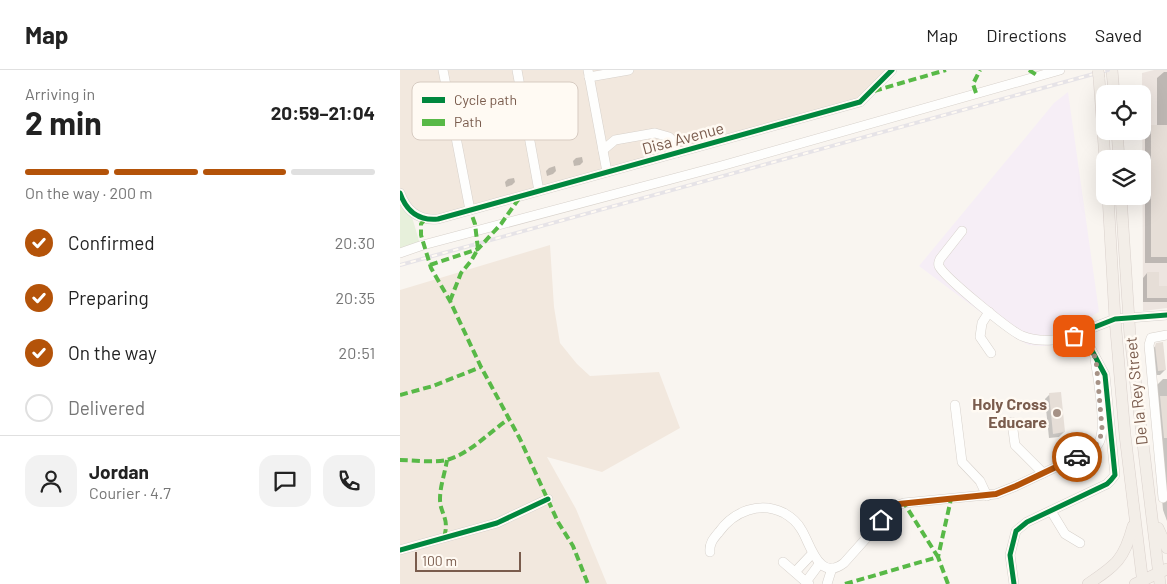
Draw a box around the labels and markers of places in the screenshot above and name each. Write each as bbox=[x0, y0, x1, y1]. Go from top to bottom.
pin bbox=[1053, 315, 1095, 357]
place label: Holy Cross Educare bbox=[972, 394, 1047, 431]
marker: Holy Cross Educare bbox=[1051, 407, 1063, 419]
pin bbox=[860, 499, 902, 541]

